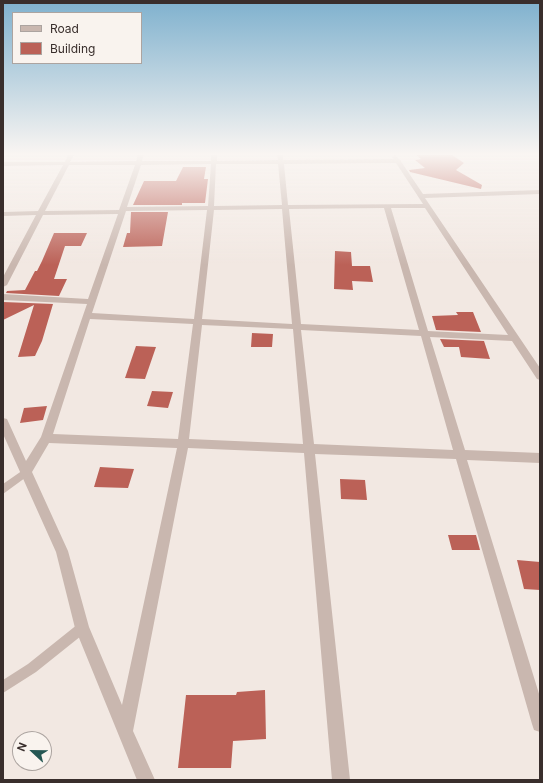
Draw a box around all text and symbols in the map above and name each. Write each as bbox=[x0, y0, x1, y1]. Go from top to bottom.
legend bbox=[12, 12, 142, 64]
text: Road bbox=[50, 21, 79, 36]
text: Building bbox=[50, 41, 95, 56]
north arrow bbox=[12, 731, 52, 771]
text: N bbox=[14, 740, 30, 753]

